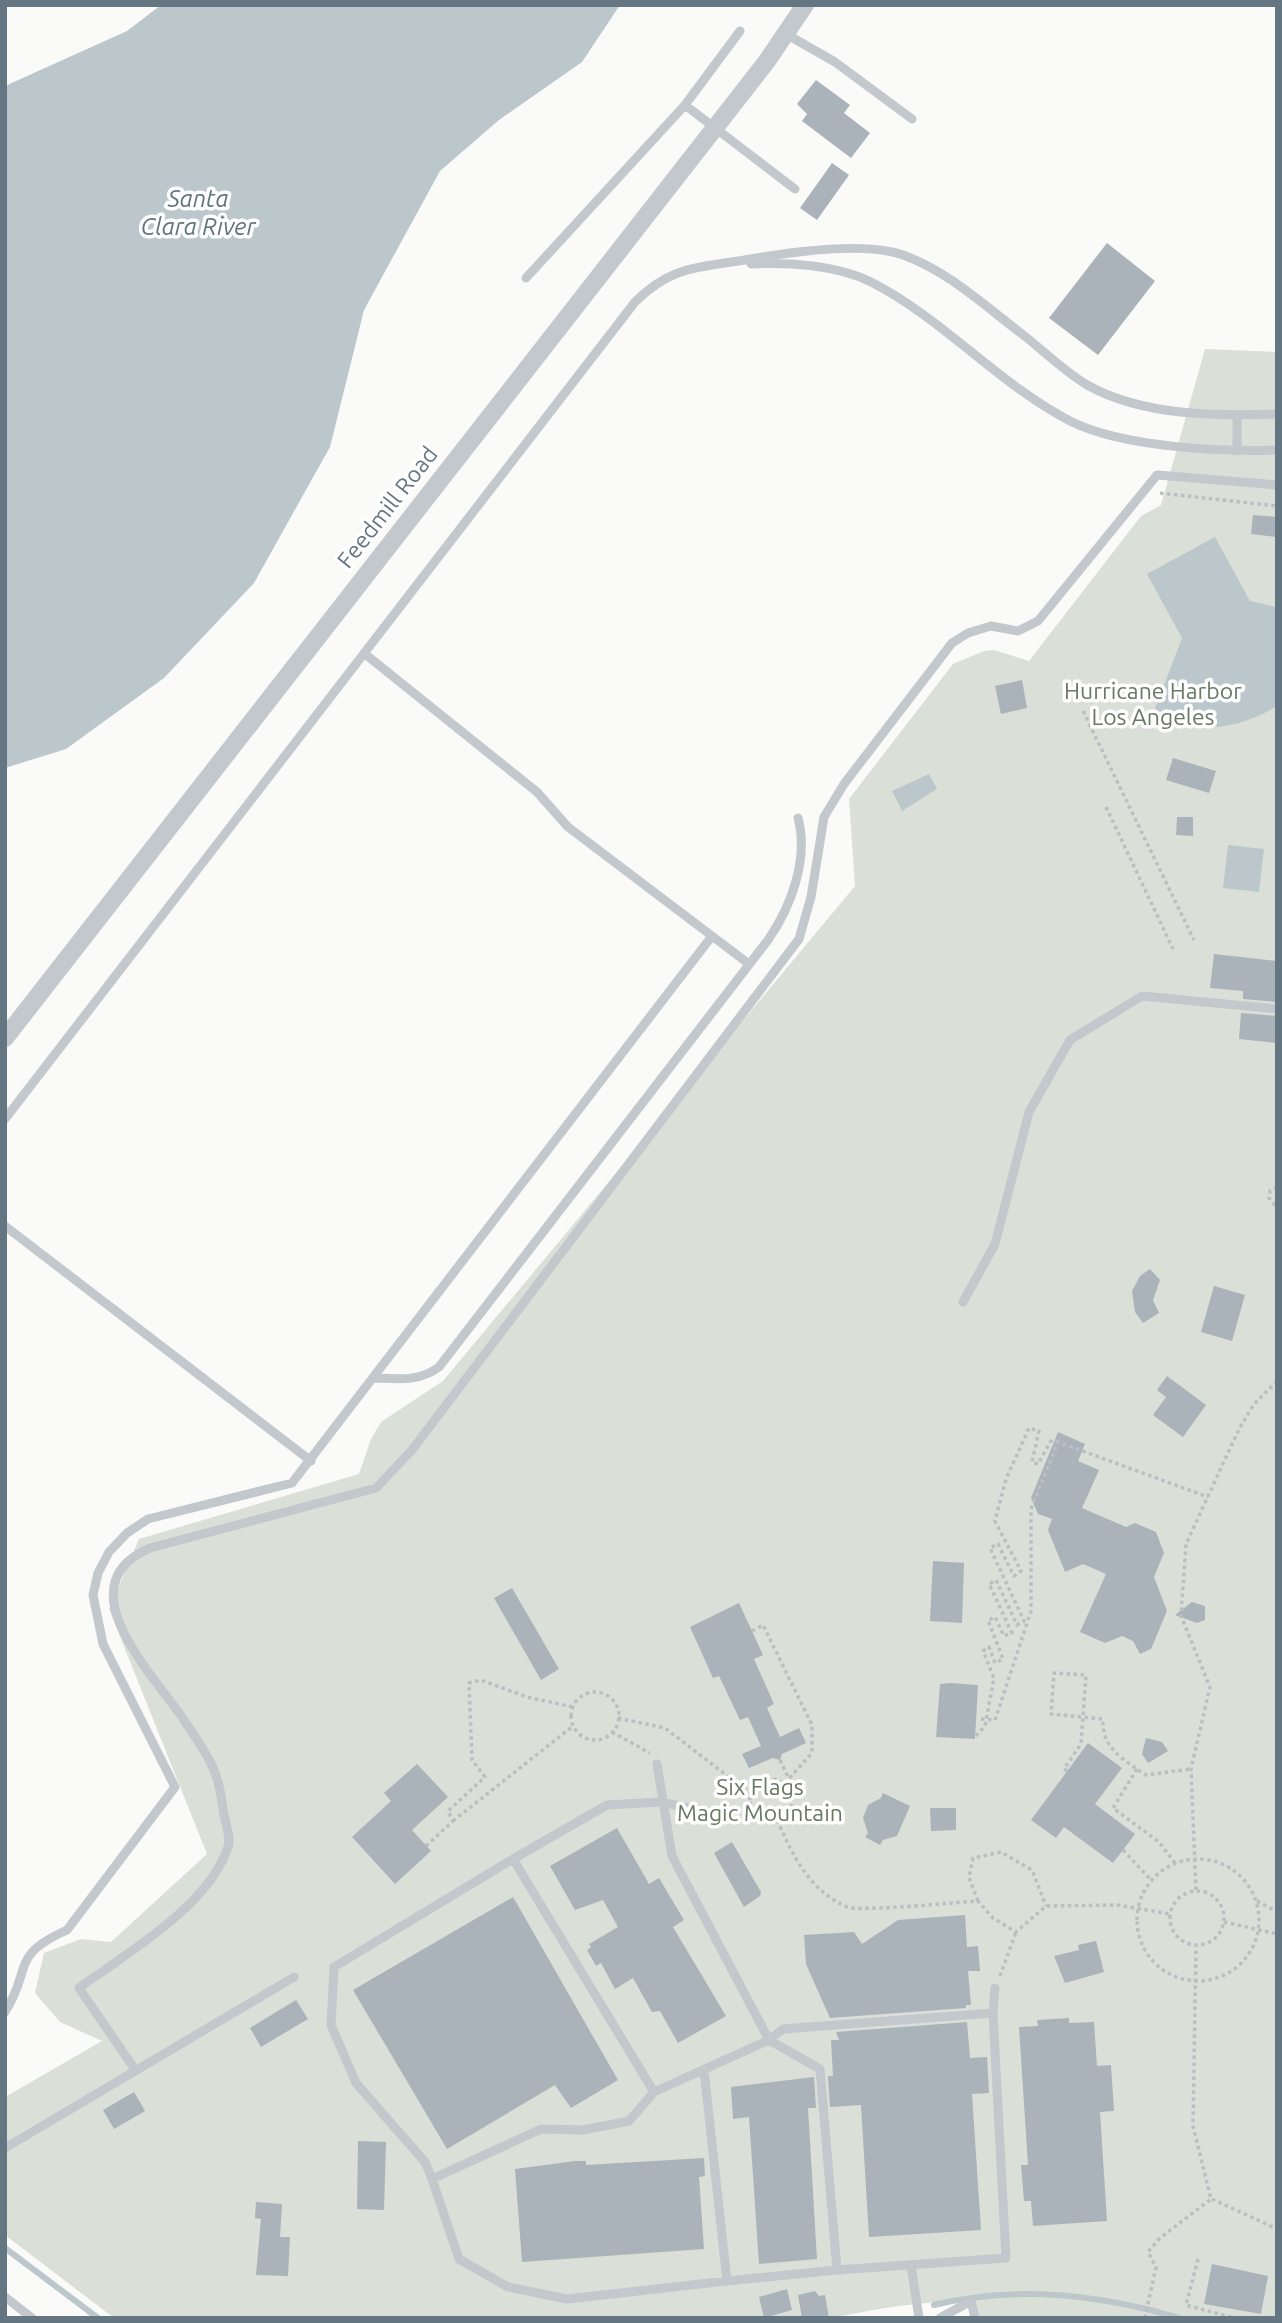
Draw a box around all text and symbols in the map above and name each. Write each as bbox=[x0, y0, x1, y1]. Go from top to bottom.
water label: Santa Clara River bbox=[140, 185, 256, 240]
street label: Feedmill Road bbox=[332, 442, 442, 572]
park label: Hurricane Harbor Los Angeles bbox=[1064, 678, 1242, 729]
park label: Six Flags Magic Mountain bbox=[677, 1774, 843, 1825]

